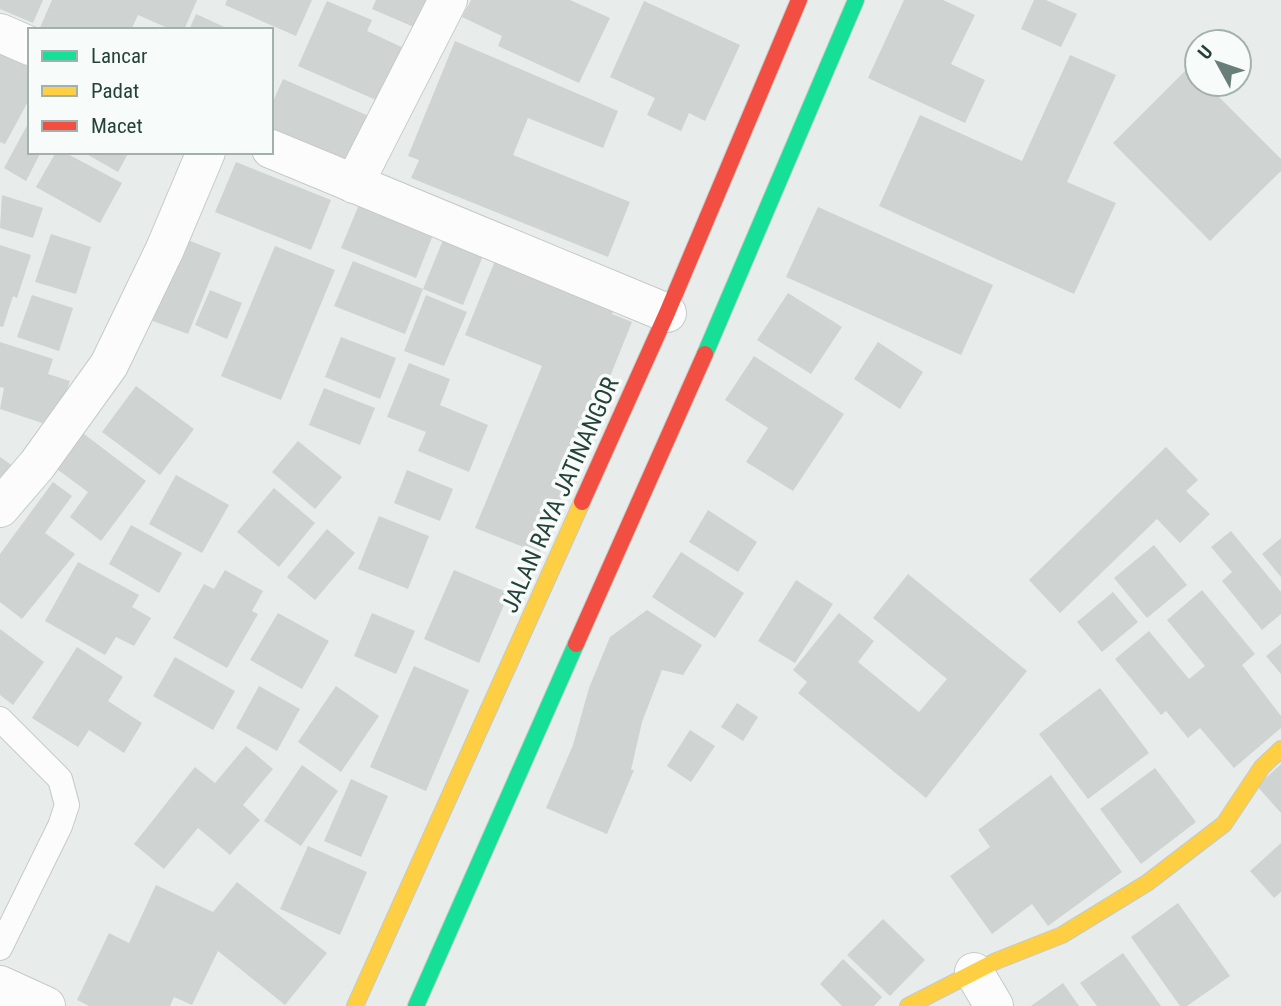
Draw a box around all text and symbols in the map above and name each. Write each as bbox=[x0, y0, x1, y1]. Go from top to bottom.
legend bbox=[28, 28, 273, 154]
north arrow bbox=[1183, 28, 1253, 98]
text: U bbox=[1193, 41, 1218, 64]
text: Lancar bbox=[91, 44, 147, 68]
text: Padat bbox=[91, 79, 139, 103]
text: Macet bbox=[91, 114, 143, 138]
street label: JALAN RAYA JATINANGOR bbox=[495, 373, 625, 617]

